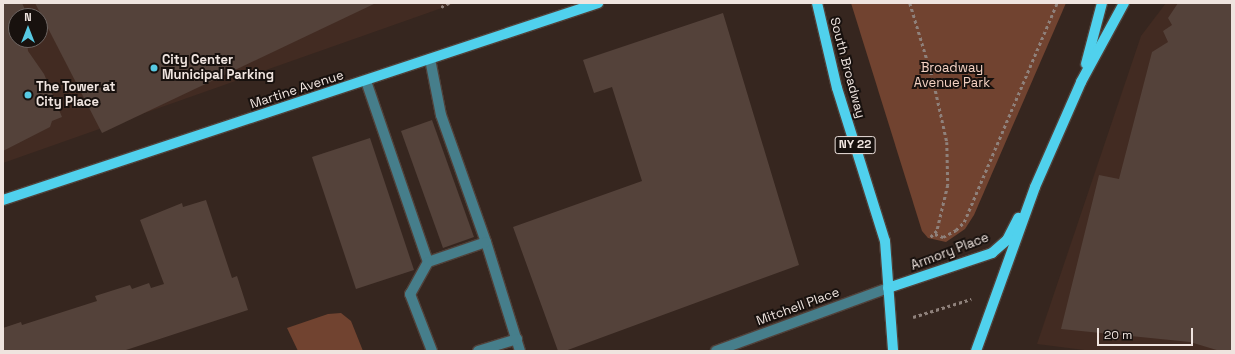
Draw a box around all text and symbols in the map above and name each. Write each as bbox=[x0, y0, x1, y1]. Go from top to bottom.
north arrow bbox=[8, 8, 48, 48]
text: N bbox=[24, 10, 32, 24]
street label: South Broadway bbox=[826, 16, 868, 120]
place label: City Center Municipal Parking bbox=[162, 53, 274, 84]
park label: Broadway Avenue Park bbox=[914, 61, 990, 92]
marker: City Center Municipal Parking bbox=[149, 63, 159, 73]
street label: Martine Avenue bbox=[248, 67, 346, 113]
place label: The Tower at City Place bbox=[36, 80, 116, 111]
marker: The Tower at City Place bbox=[23, 90, 33, 100]
road number: NY 22 bbox=[834, 135, 876, 155]
street label: Armory Place bbox=[909, 230, 991, 274]
street label: Mitchell Place bbox=[754, 285, 842, 329]
scale bar bbox=[1099, 320, 1195, 346]
text: 20 m bbox=[1104, 327, 1132, 343]

